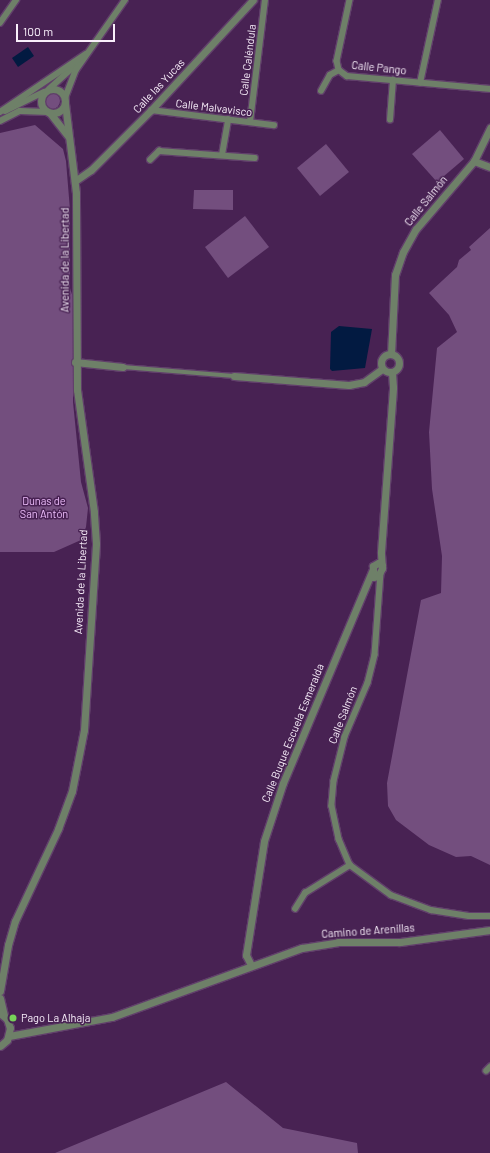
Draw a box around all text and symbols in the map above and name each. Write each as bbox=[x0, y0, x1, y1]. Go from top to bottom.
scale bar bbox=[18, 16, 117, 42]
text: 100 m bbox=[23, 24, 53, 38]
street label: Calle Caléndula bbox=[237, 24, 259, 96]
street label: Calle las Yucas bbox=[130, 56, 188, 116]
street label: Calle Pango bbox=[351, 59, 407, 77]
street label: Calle Malvavisco bbox=[175, 97, 253, 119]
street label: Calle Salmón bbox=[402, 173, 450, 229]
street label: Avenida de la Libertad bbox=[58, 208, 72, 312]
park label: Dunas de San Antón bbox=[20, 495, 68, 521]
street label: Avenida de la Libertad bbox=[72, 529, 90, 635]
street label: Calle Buque Escuela Esmeralda bbox=[259, 662, 327, 804]
street label: Calle Salmón bbox=[326, 684, 360, 746]
street label: Camino de Arenillas bbox=[321, 921, 415, 941]
place label: Pago La Alhaja bbox=[21, 1011, 90, 1025]
marker: Pago La Alhaja bbox=[8, 1013, 18, 1023]

